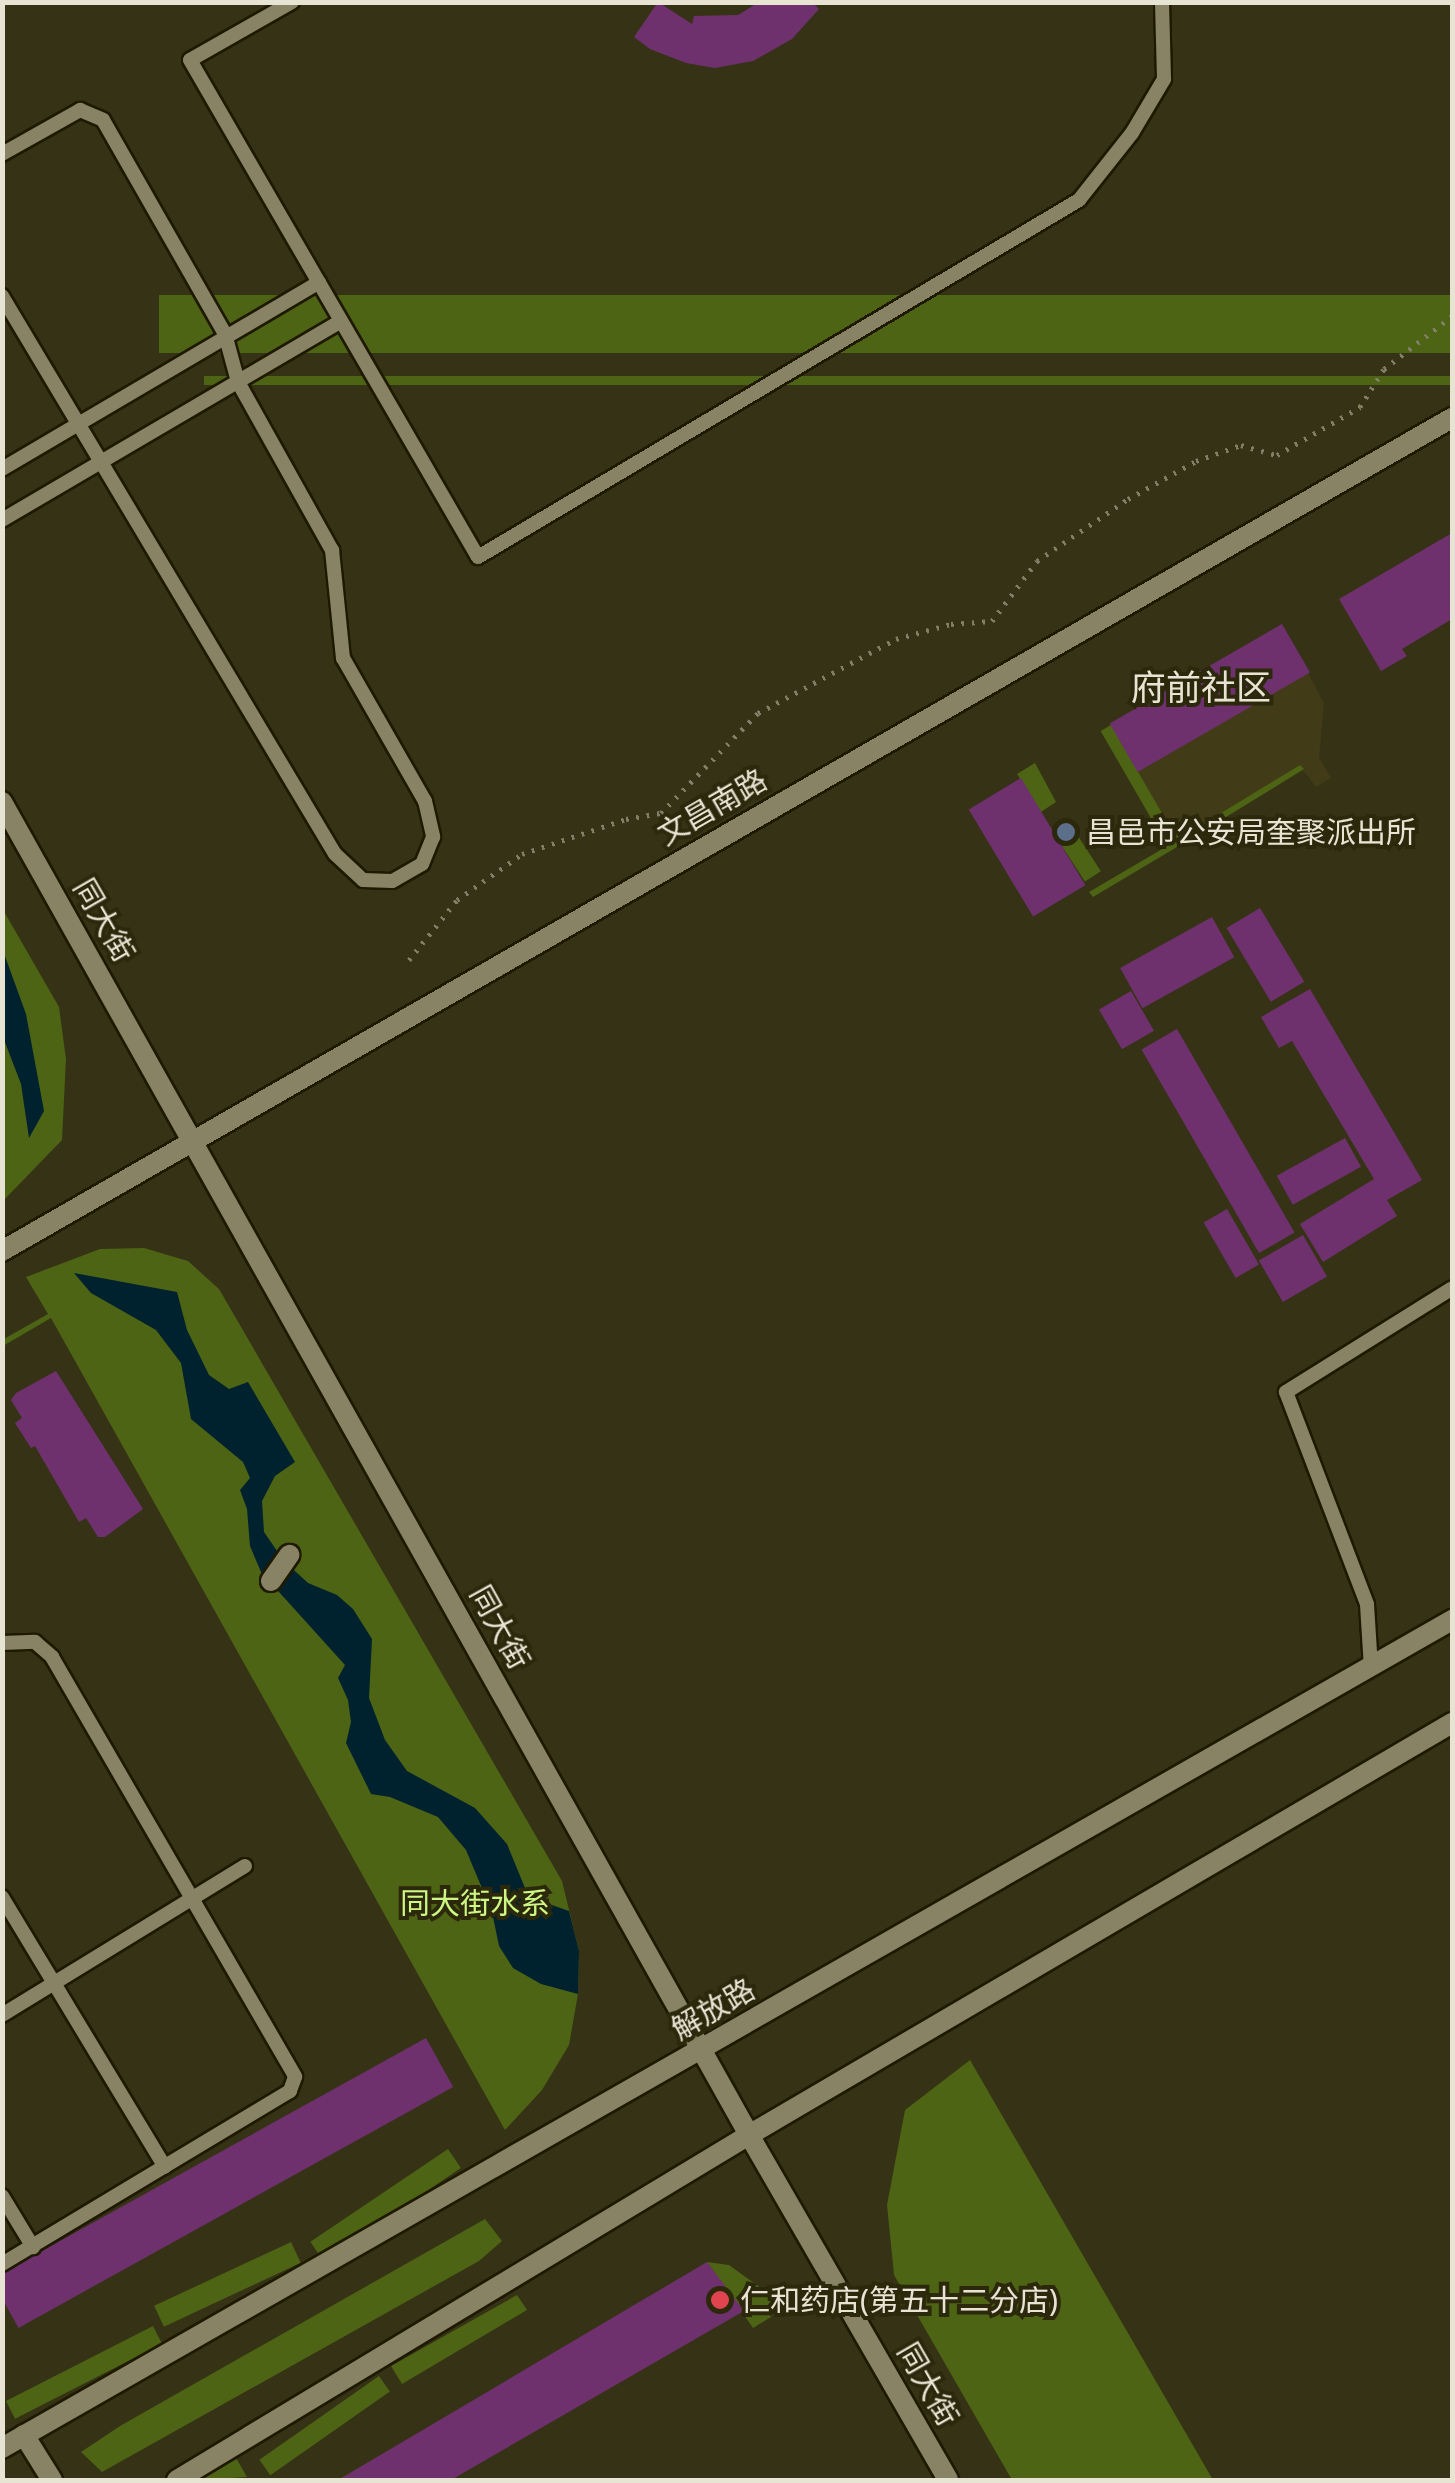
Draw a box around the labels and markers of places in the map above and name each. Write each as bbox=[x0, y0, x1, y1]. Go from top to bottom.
place label: 昌邑市公安局奎聚派出所 bbox=[1086, 814, 1416, 850]
marker: 昌邑市公安局奎聚派出所 bbox=[1055, 821, 1077, 843]
place label: 仁和药店(第五十二分店) bbox=[740, 2282, 1058, 2318]
marker: 仁和药店(第五十二分店) bbox=[709, 2289, 731, 2311]

